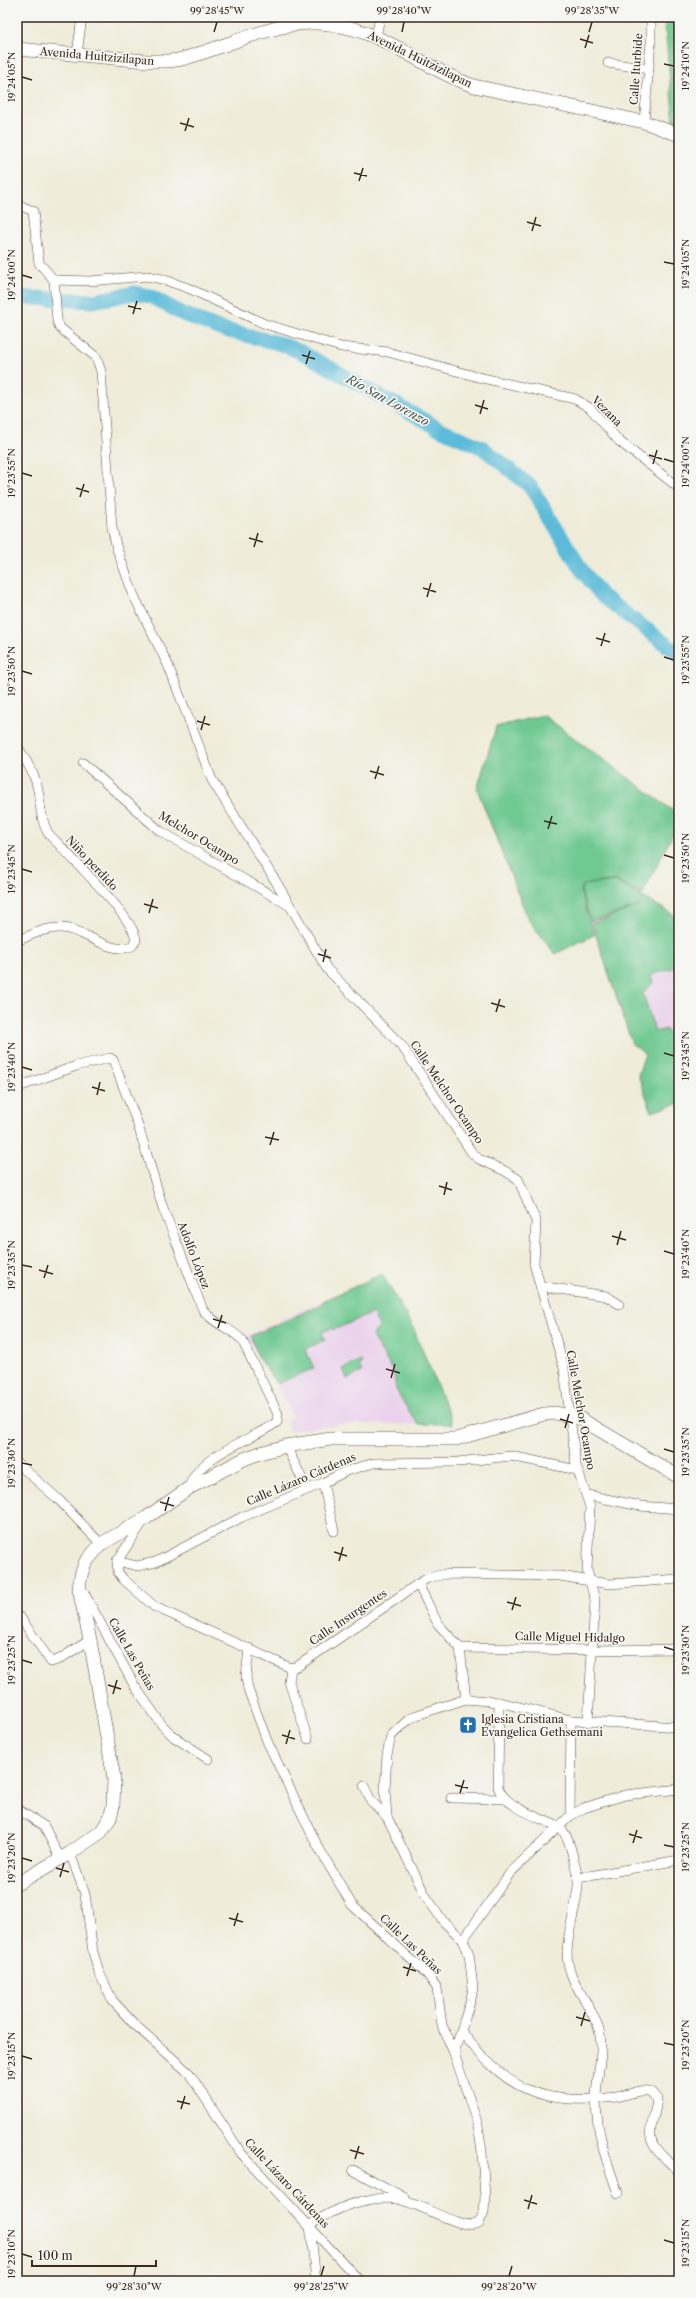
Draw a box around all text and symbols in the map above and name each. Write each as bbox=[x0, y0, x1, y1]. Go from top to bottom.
text: 99°28'45"W bbox=[190, 4, 245, 17]
text: 99°28'40"W bbox=[376, 4, 433, 17]
text: 99°28'35"W bbox=[565, 4, 620, 17]
street label: Avenida Huitzizilapan bbox=[365, 27, 475, 90]
street label: Calle Iturbide bbox=[627, 33, 645, 105]
text: 19°24'10"N bbox=[679, 41, 692, 91]
street label: Avenida Huitzizilapan bbox=[38, 44, 155, 68]
text: 19°24'05"N bbox=[5, 52, 18, 102]
text: 19°24'05"N bbox=[679, 239, 692, 289]
text: 19°24'00"N bbox=[5, 249, 18, 301]
water label: Río San Lorenzo bbox=[343, 371, 432, 429]
street label: Vezana bbox=[588, 392, 625, 429]
text: 19°24'00"N bbox=[679, 436, 692, 488]
text: 19°23'55"N bbox=[5, 448, 18, 498]
text: 19°23'55"N bbox=[679, 635, 692, 685]
text: 19°23'50"N bbox=[5, 646, 18, 696]
street label: Melchor Ocampo bbox=[156, 808, 242, 868]
street label: Niño perdido bbox=[63, 833, 121, 893]
text: 19°23'50"N bbox=[679, 833, 692, 883]
text: 19°23'45"N bbox=[5, 844, 18, 894]
text: 19°23'45"N bbox=[679, 1031, 692, 1081]
street label: Calle Melchor Ocampo bbox=[407, 1038, 487, 1146]
text: 19°23'40"N bbox=[5, 1042, 18, 1092]
street label: Adolfo López bbox=[174, 1219, 213, 1291]
text: 19°23'40"N bbox=[679, 1229, 692, 1279]
text: 19°23'35"N bbox=[5, 1240, 18, 1290]
street label: Calle Melchor Ocampo bbox=[564, 1349, 598, 1471]
text: 19°23'35"N bbox=[679, 1427, 692, 1477]
text: 19°23'30"N bbox=[5, 1438, 18, 1488]
street label: Calle Lázaro Cárdenas bbox=[244, 1449, 358, 1508]
street label: Calle Insurgentes bbox=[306, 1586, 390, 1648]
street label: Calle Las Peñas bbox=[106, 1615, 158, 1693]
text: 19°23'30"N bbox=[679, 1625, 692, 1675]
street label: Calle Miguel Hidalgo bbox=[515, 1629, 626, 1645]
text: 19°23'25"N bbox=[5, 1635, 18, 1685]
place label: Iglesia Cristiana Evangelica Gethsemani bbox=[481, 1712, 603, 1739]
church icon: Iglesia Cristiana Evangelica Gethsemani bbox=[458, 1715, 478, 1735]
text: 19°23'25"N bbox=[679, 1822, 692, 1872]
text: 19°23'20"N bbox=[5, 1833, 18, 1883]
street label: Calle Las Peñas bbox=[377, 1911, 445, 1977]
text: 19°23'20"N bbox=[679, 2020, 692, 2070]
text: 19°23'15"N bbox=[5, 2032, 18, 2080]
street label: Calle Lázaro Cárdenas bbox=[242, 2135, 332, 2231]
text: 19°23'15"N bbox=[679, 2219, 692, 2267]
text: 19°23'10"N bbox=[5, 2229, 18, 2279]
scale bar bbox=[32, 2242, 156, 2268]
text: 100 m bbox=[38, 2248, 73, 2263]
text: 99°28'30"W bbox=[106, 2280, 163, 2293]
text: 99°28'25"W bbox=[294, 2280, 349, 2293]
text: 99°28'20"W bbox=[481, 2280, 538, 2293]

